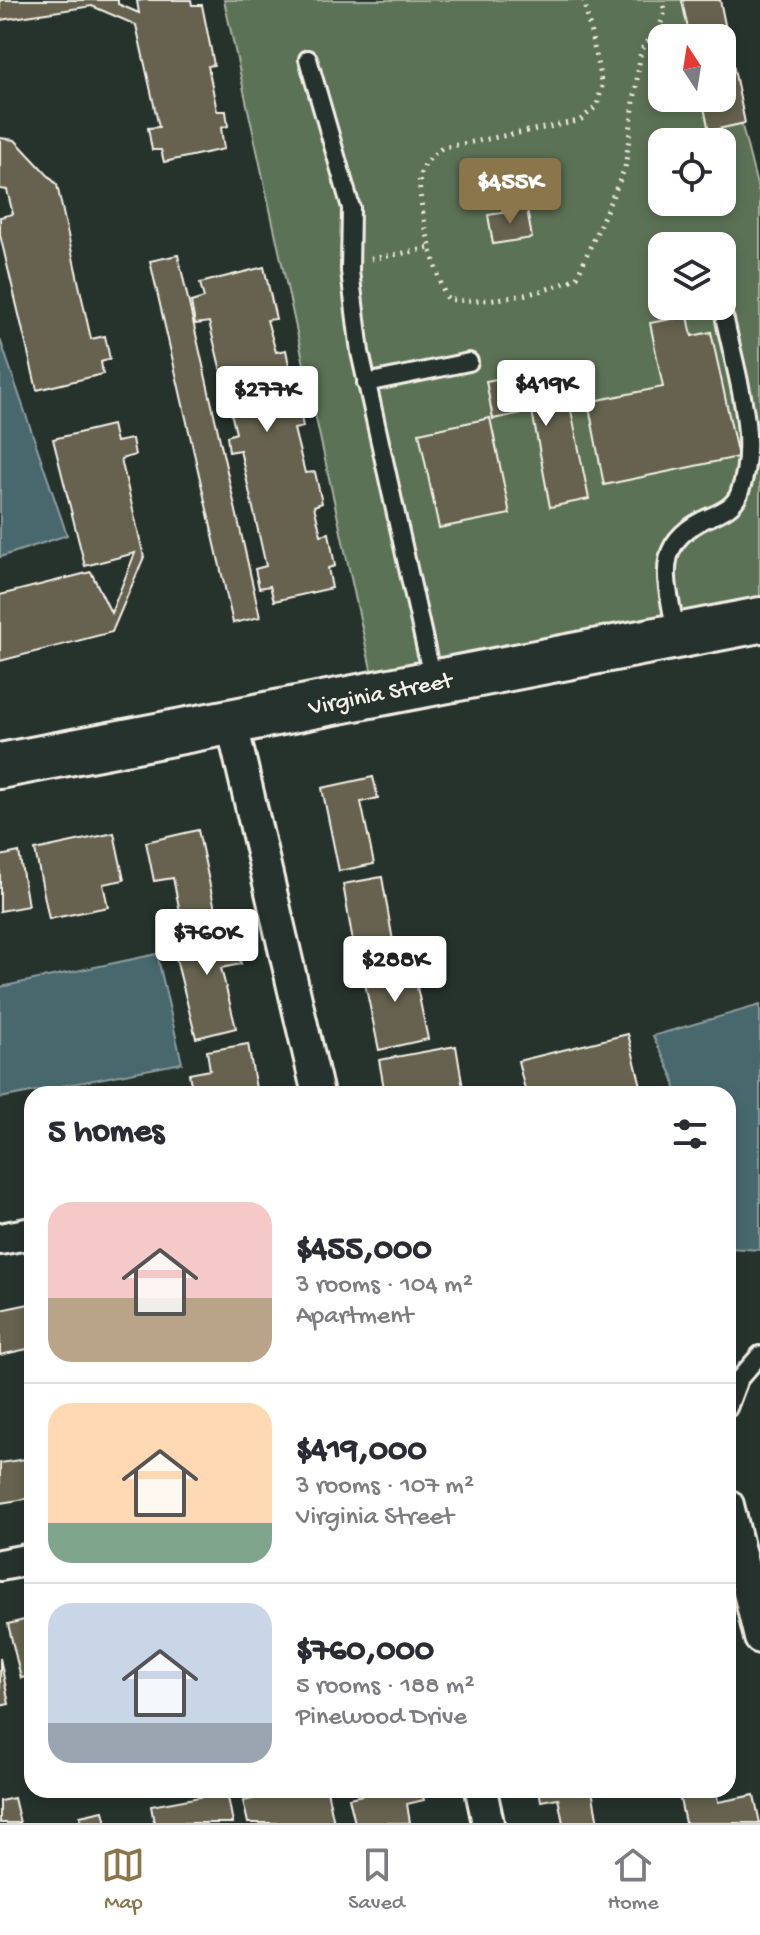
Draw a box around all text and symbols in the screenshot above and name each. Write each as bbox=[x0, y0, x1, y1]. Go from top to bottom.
north arrow bbox=[648, 24, 736, 112]
map controls bbox=[648, 24, 736, 320]
button: locate bbox=[648, 128, 736, 216]
pin: $455K bbox=[454, 158, 566, 226]
text: $455K bbox=[477, 168, 543, 199]
button: layers bbox=[648, 232, 736, 320]
pin: $419K bbox=[490, 360, 602, 428]
pin: $277K bbox=[211, 366, 323, 434]
text: $419K bbox=[515, 370, 577, 401]
text: $277K bbox=[234, 376, 300, 407]
street label: Virginia Street bbox=[305, 667, 457, 724]
pin: $760K bbox=[151, 909, 263, 977]
text: $760K bbox=[173, 919, 241, 950]
pin: $288K bbox=[339, 936, 451, 1004]
text: $288K bbox=[361, 946, 429, 977]
icon: filters bbox=[668, 1112, 712, 1156]
text: 5 homes bbox=[48, 1114, 164, 1154]
text: $455,000 bbox=[296, 1231, 432, 1271]
icon: home bbox=[112, 1234, 208, 1330]
text: 3 rooms · 104 m² bbox=[296, 1271, 473, 1302]
text: Apartment bbox=[296, 1302, 413, 1333]
text: $419,000 bbox=[296, 1432, 427, 1472]
icon: home bbox=[112, 1435, 208, 1531]
text: 3 rooms · 107 m² bbox=[296, 1472, 474, 1503]
text: Virginia Street bbox=[296, 1503, 454, 1534]
text: $760,000 bbox=[296, 1632, 434, 1672]
icon: home bbox=[112, 1635, 208, 1731]
text: 5 rooms · 188 m² bbox=[296, 1672, 474, 1703]
text: Pinewood Drive bbox=[296, 1703, 467, 1734]
tab: Map bbox=[101, 1843, 145, 1917]
tab: Saved bbox=[348, 1843, 405, 1917]
tab: Home bbox=[608, 1843, 659, 1917]

